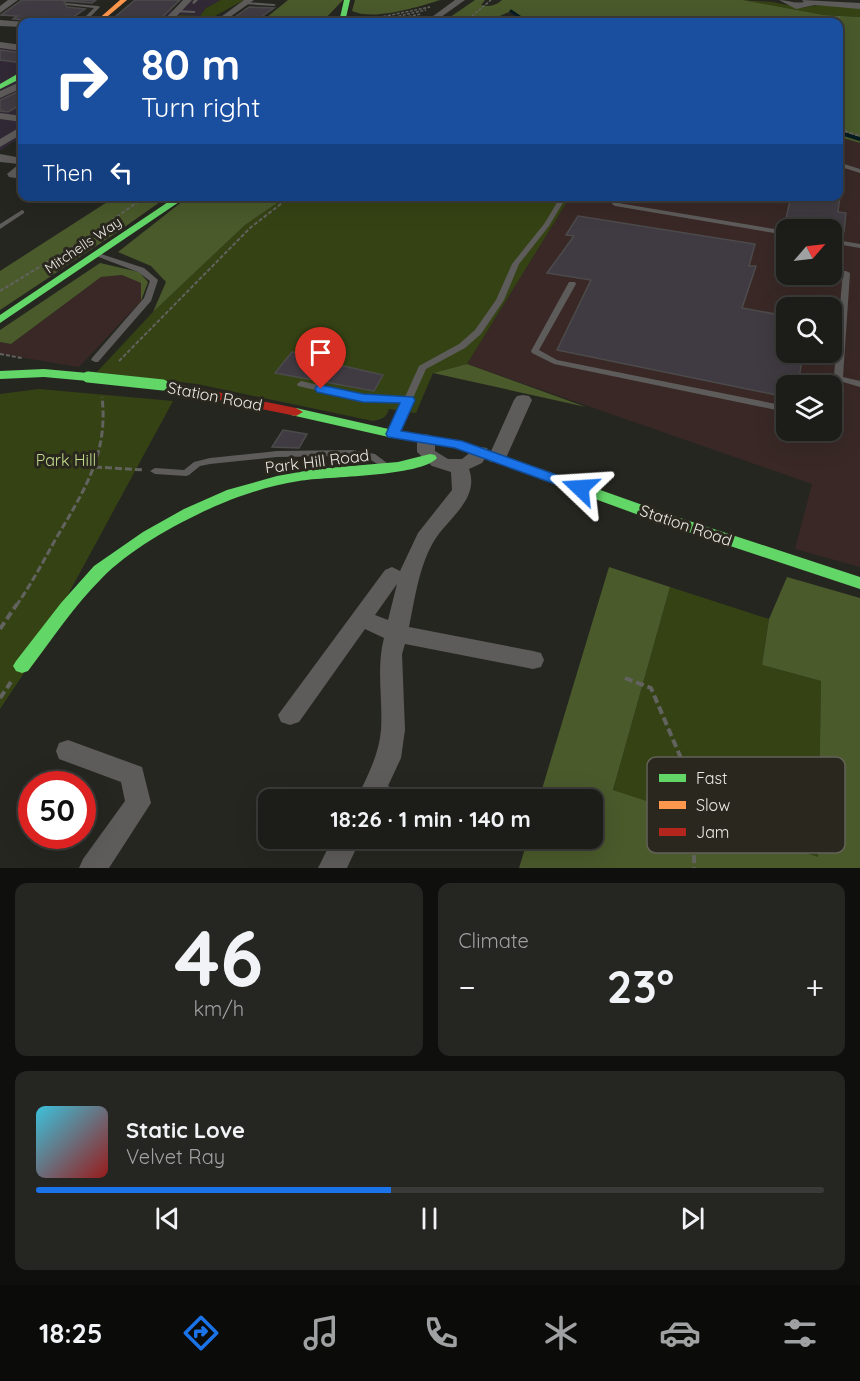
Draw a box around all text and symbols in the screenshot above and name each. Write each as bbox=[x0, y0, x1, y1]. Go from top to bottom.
text: 80 m bbox=[141, 38, 240, 91]
icon: right bbox=[42, 42, 120, 120]
text: Turn right bbox=[141, 90, 260, 124]
icon: left bbox=[105, 156, 138, 189]
text: Then bbox=[42, 159, 93, 187]
street label: Mitchells Way bbox=[41, 213, 125, 277]
north arrow bbox=[776, 219, 842, 285]
map controls bbox=[776, 219, 842, 441]
button: search bbox=[776, 297, 842, 363]
pin bbox=[295, 327, 346, 389]
icon: arrive bbox=[304, 336, 337, 369]
button: layers bbox=[776, 375, 842, 441]
street label: Station Road bbox=[166, 377, 264, 415]
street label: Park Hill Road bbox=[264, 445, 370, 477]
park label: Park Hill bbox=[36, 450, 96, 470]
position arrow bbox=[548, 456, 612, 520]
street label: Station Road bbox=[637, 500, 735, 550]
legend bbox=[647, 757, 845, 853]
text: Fast bbox=[696, 768, 727, 788]
speed limit sign: 50 bbox=[18, 771, 96, 849]
text: Slow bbox=[696, 795, 730, 815]
text: 18:26 · 1 min · 140 m bbox=[330, 805, 531, 833]
text: Jam bbox=[696, 822, 729, 842]
text: 46 bbox=[174, 908, 263, 1006]
text: Climate bbox=[459, 928, 529, 953]
text: 23° bbox=[607, 958, 674, 1014]
text: − bbox=[459, 966, 476, 1007]
text: + bbox=[805, 966, 824, 1007]
text: km/h bbox=[193, 996, 244, 1021]
text: Static Love bbox=[126, 1116, 245, 1144]
text: Velvet Ray bbox=[126, 1144, 225, 1169]
icon: previous bbox=[151, 1202, 184, 1235]
icon: pause bbox=[413, 1202, 446, 1235]
icon: next bbox=[676, 1202, 709, 1235]
icon: directions bbox=[180, 1312, 222, 1354]
icon: music bbox=[300, 1312, 342, 1354]
icon: phone bbox=[420, 1312, 462, 1354]
icon: climate bbox=[540, 1312, 582, 1354]
icon: car bbox=[659, 1312, 701, 1354]
icon: filters bbox=[779, 1312, 821, 1354]
text: 18:25 bbox=[39, 1316, 102, 1350]

